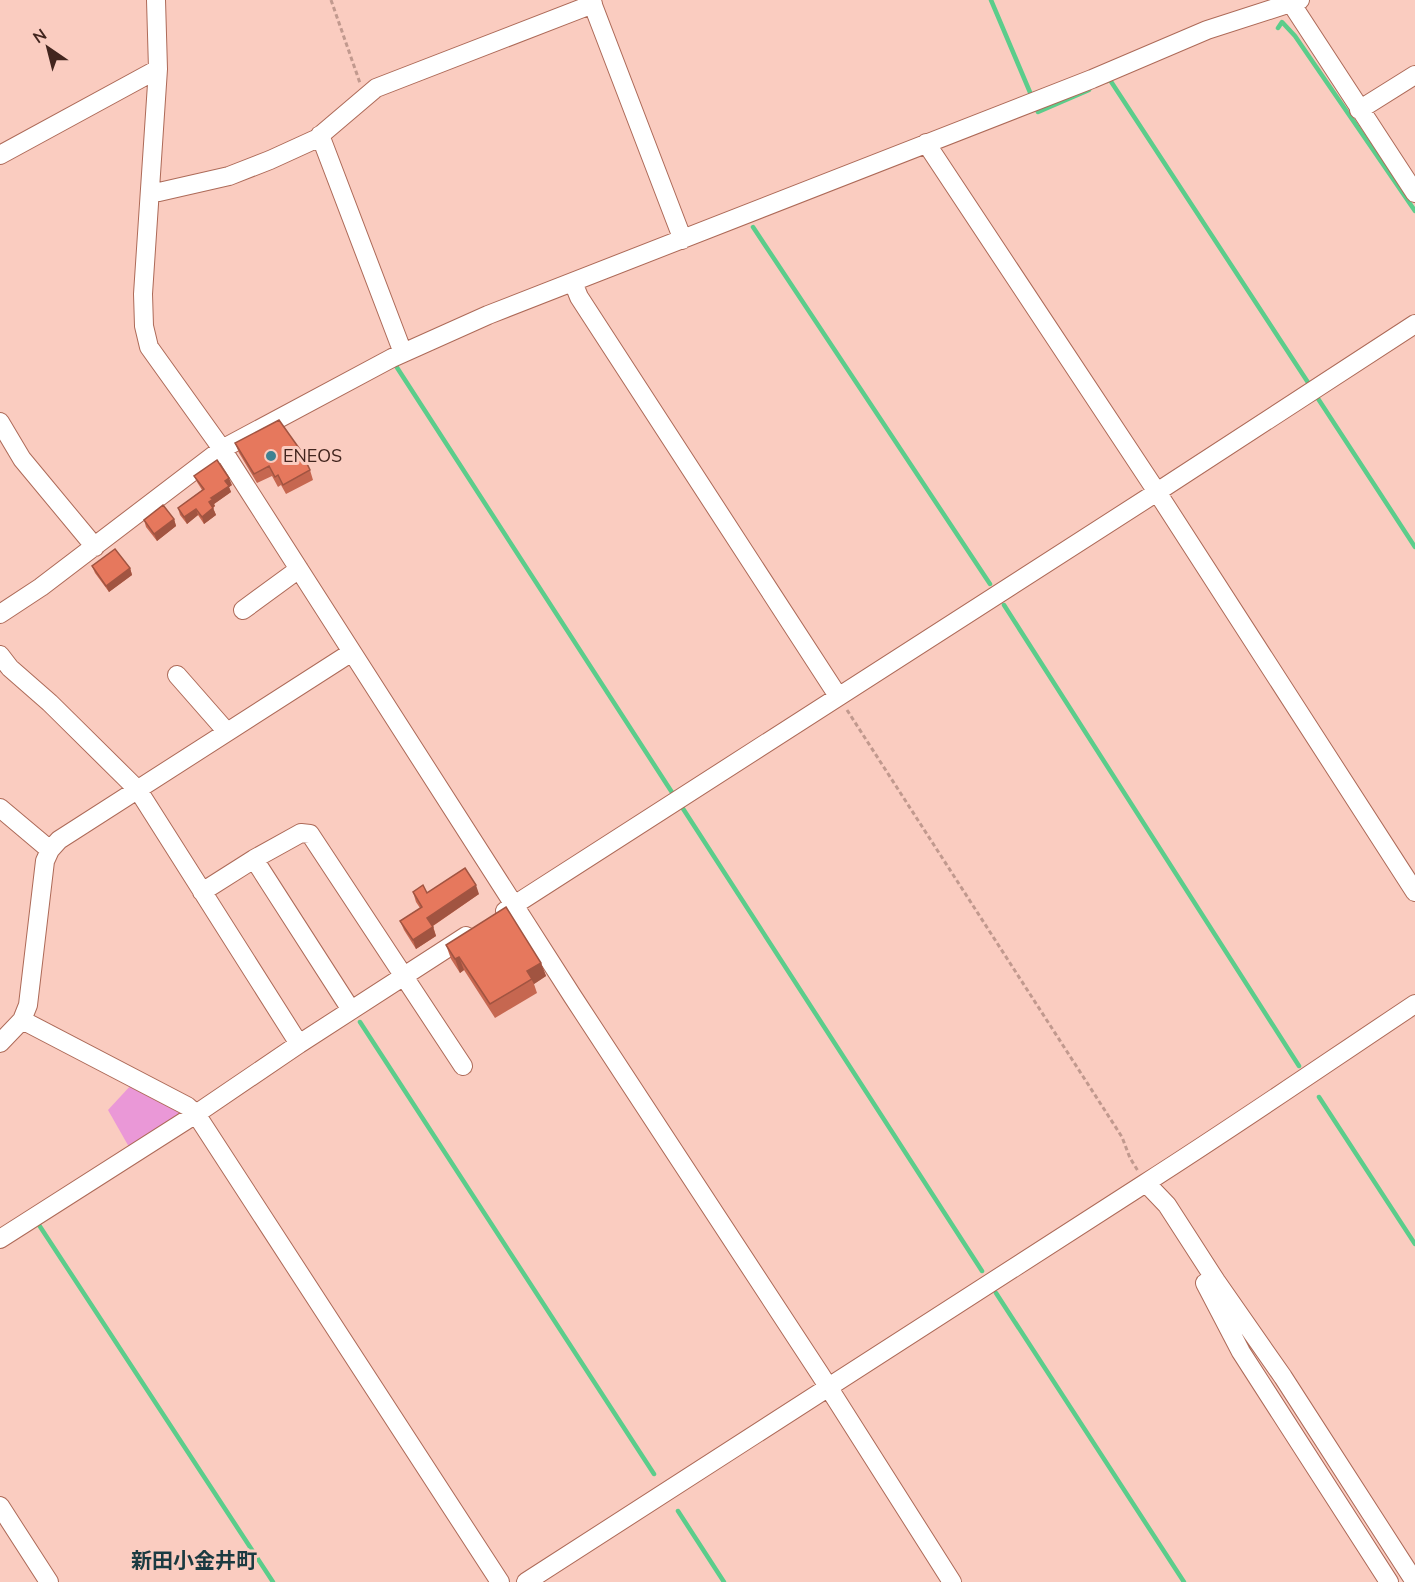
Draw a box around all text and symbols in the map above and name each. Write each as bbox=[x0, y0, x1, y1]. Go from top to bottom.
north arrow bbox=[18, 18, 78, 78]
text: N bbox=[29, 24, 51, 49]
place label: ENEOS bbox=[283, 444, 342, 468]
marker: ENEOS bbox=[264, 449, 278, 463]
district label: 新田小金井町 bbox=[131, 1547, 257, 1575]

